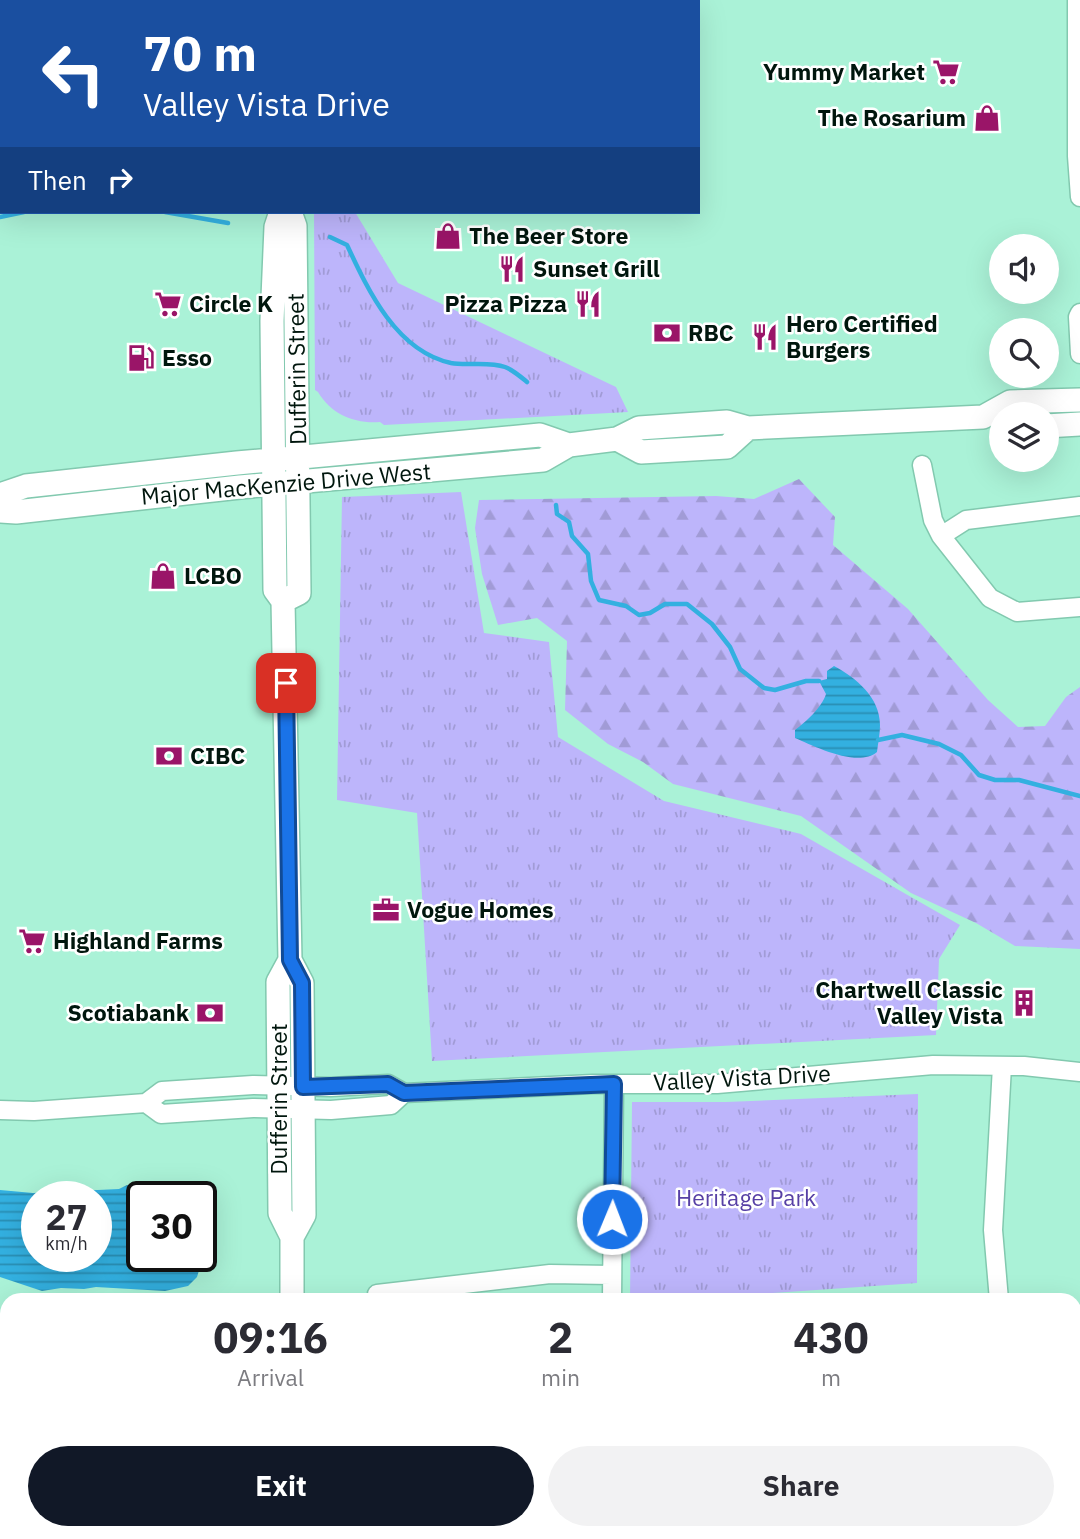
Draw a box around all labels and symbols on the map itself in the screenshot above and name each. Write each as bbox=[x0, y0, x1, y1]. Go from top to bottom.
place label: Yummy Market bbox=[763, 56, 925, 86]
supermarket icon: Yummy Market bbox=[931, 57, 961, 87]
place label: The Rosarium bbox=[818, 102, 966, 132]
shop icon: The Rosarium bbox=[972, 103, 1002, 133]
place label: The Beer Store bbox=[469, 220, 629, 250]
shop icon: The Beer Store bbox=[433, 221, 463, 251]
place label: Sunset Grill bbox=[533, 253, 660, 283]
restaurant icon: Sunset Grill bbox=[497, 254, 527, 284]
place label: Circle K bbox=[189, 288, 273, 318]
place label: Pizza Pizza bbox=[444, 288, 567, 318]
supermarket icon: Circle K bbox=[153, 289, 183, 319]
restaurant icon: Pizza Pizza bbox=[573, 289, 603, 319]
street label: Dufferin Street bbox=[280, 293, 312, 445]
place label: Hero Certified Burgers bbox=[786, 308, 938, 364]
place label: RBC bbox=[688, 317, 734, 347]
bank icon: RBC bbox=[652, 318, 682, 348]
restaurant icon: Hero Certified Burgers bbox=[750, 322, 780, 352]
place label: Esso bbox=[162, 342, 212, 372]
fuel station icon: Esso bbox=[126, 343, 156, 373]
street label: Major MacKenzie Drive West bbox=[140, 455, 432, 511]
place label: LCBO bbox=[184, 560, 242, 590]
shop icon: LCBO bbox=[148, 561, 178, 591]
pin bbox=[256, 653, 316, 713]
place label: CIBC bbox=[190, 740, 245, 770]
bank icon: CIBC bbox=[154, 741, 184, 771]
place label: Vogue Homes bbox=[407, 894, 554, 924]
office icon: Vogue Homes bbox=[371, 895, 401, 925]
place label: Highland Farms bbox=[53, 925, 223, 955]
supermarket icon: Highland Farms bbox=[17, 926, 47, 956]
place label: Chartwell Classic Valley Vista bbox=[815, 974, 1003, 1030]
building icon: Chartwell Classic Valley Vista bbox=[1009, 988, 1039, 1018]
place label: Scotiabank bbox=[68, 997, 190, 1027]
bank icon: Scotiabank bbox=[195, 998, 225, 1028]
street label: Dufferin Street bbox=[263, 1023, 293, 1175]
street label: Valley Vista Drive bbox=[653, 1057, 831, 1097]
speed limit sign: 30 bbox=[126, 1181, 217, 1272]
position arrow bbox=[575, 1182, 649, 1256]
park label: Heritage Park bbox=[676, 1182, 816, 1212]

